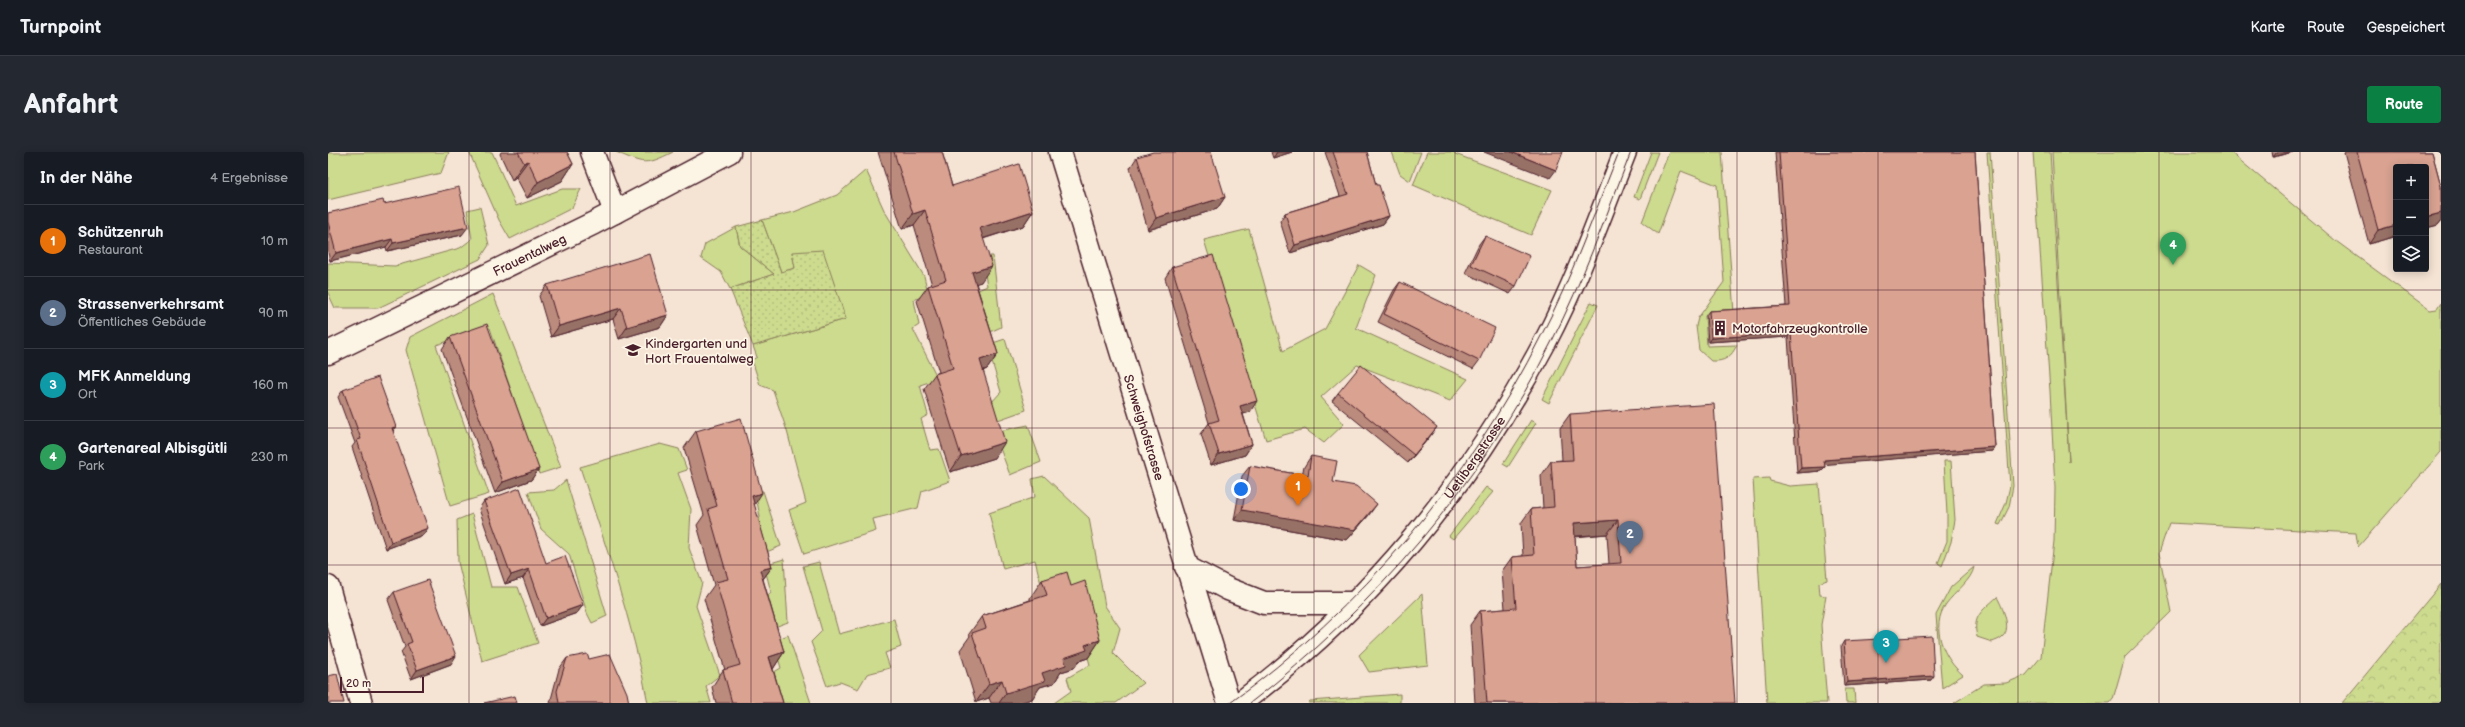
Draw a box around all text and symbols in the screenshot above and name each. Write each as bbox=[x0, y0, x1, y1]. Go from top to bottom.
text: Turnpoint bbox=[20, 16, 101, 39]
text: Karte bbox=[2251, 19, 2285, 36]
text: Route bbox=[2307, 19, 2345, 36]
text: Gespeichert bbox=[2367, 19, 2445, 36]
button: Route bbox=[2367, 86, 2441, 123]
text: Anfahrt bbox=[24, 88, 118, 121]
map controls bbox=[2393, 164, 2429, 272]
button: + bbox=[2393, 164, 2429, 200]
text: In der Nähe bbox=[40, 168, 133, 188]
text: 4 Ergebnisse bbox=[210, 170, 288, 186]
button: − bbox=[2393, 200, 2429, 236]
text: Schützenruh bbox=[78, 223, 164, 242]
street label: Frauentalweg bbox=[490, 231, 569, 280]
pin: 4 bbox=[2160, 232, 2186, 265]
text: 1 bbox=[50, 233, 56, 249]
text: 10 m bbox=[261, 233, 288, 249]
button: layers bbox=[2393, 236, 2429, 272]
text: Restaurant bbox=[78, 242, 143, 258]
text: Strassenverkehrsamt bbox=[78, 295, 224, 314]
text: 2 bbox=[49, 305, 57, 321]
text: 90 m bbox=[259, 305, 288, 321]
text: Öffentliches Gebäude bbox=[78, 314, 206, 330]
building icon: Motorfahrzeugkontrolle bbox=[1711, 319, 1729, 337]
place label: Motorfahrzeugkontrolle bbox=[1732, 321, 1868, 337]
place label: Kindergarten und Hort Frauentalweg bbox=[645, 336, 754, 367]
school or university icon: Kindergarten und Hort Frauentalweg bbox=[624, 341, 642, 359]
text: MFK Anmeldung bbox=[78, 367, 191, 386]
street label: Schweighofstrasse bbox=[1120, 373, 1167, 483]
text: 3 bbox=[49, 377, 57, 393]
text: 160 m bbox=[253, 377, 288, 393]
text: Ort bbox=[78, 386, 97, 402]
street label: Uetlibergstrasse bbox=[1441, 413, 1509, 503]
text: Gartenareal Albisgütli bbox=[78, 439, 227, 458]
text: 4 bbox=[49, 449, 57, 465]
text: 230 m bbox=[251, 449, 288, 465]
text: Park bbox=[78, 458, 104, 474]
pin: 1 bbox=[1285, 473, 1311, 506]
your location bbox=[1231, 479, 1251, 499]
pin: 2 bbox=[1617, 521, 1643, 554]
pin: 3 bbox=[1873, 630, 1899, 663]
scale bar bbox=[340, 675, 424, 694]
text: 20 m bbox=[346, 677, 371, 690]

